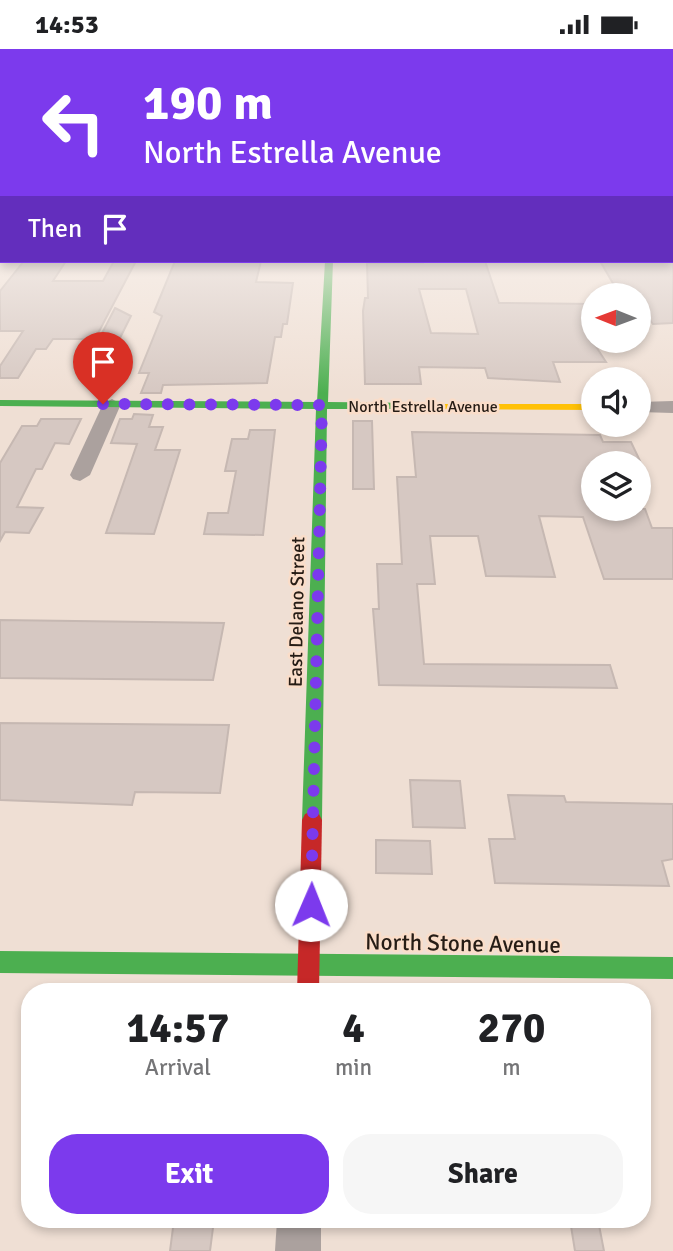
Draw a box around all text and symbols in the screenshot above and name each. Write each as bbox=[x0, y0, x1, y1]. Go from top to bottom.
text: 14:53 bbox=[35, 9, 99, 41]
text: 190 m bbox=[143, 73, 273, 133]
icon: left bbox=[28, 77, 119, 168]
text: North Estrella Avenue bbox=[143, 133, 442, 172]
icon: arrive bbox=[96, 210, 134, 248]
text: Then bbox=[28, 213, 82, 245]
north arrow bbox=[581, 283, 651, 353]
map controls bbox=[581, 283, 651, 521]
pin bbox=[73, 332, 133, 404]
icon: arrive bbox=[84, 343, 122, 381]
button: sound bbox=[581, 367, 651, 437]
street label: North Estrella Avenue bbox=[348, 397, 498, 417]
button: layers bbox=[581, 451, 651, 521]
street label: East Delano Street bbox=[284, 536, 310, 687]
position arrow bbox=[274, 868, 348, 942]
street label: North Stone Avenue bbox=[365, 927, 561, 960]
text: 14:57 bbox=[126, 1003, 230, 1054]
text: 4 bbox=[342, 1003, 365, 1054]
text: 270 bbox=[477, 1003, 546, 1054]
text: Arrival bbox=[145, 1053, 211, 1082]
text: min bbox=[335, 1053, 372, 1082]
text: m bbox=[502, 1053, 521, 1082]
button: Exit bbox=[49, 1134, 329, 1214]
button: Share bbox=[343, 1134, 623, 1214]

